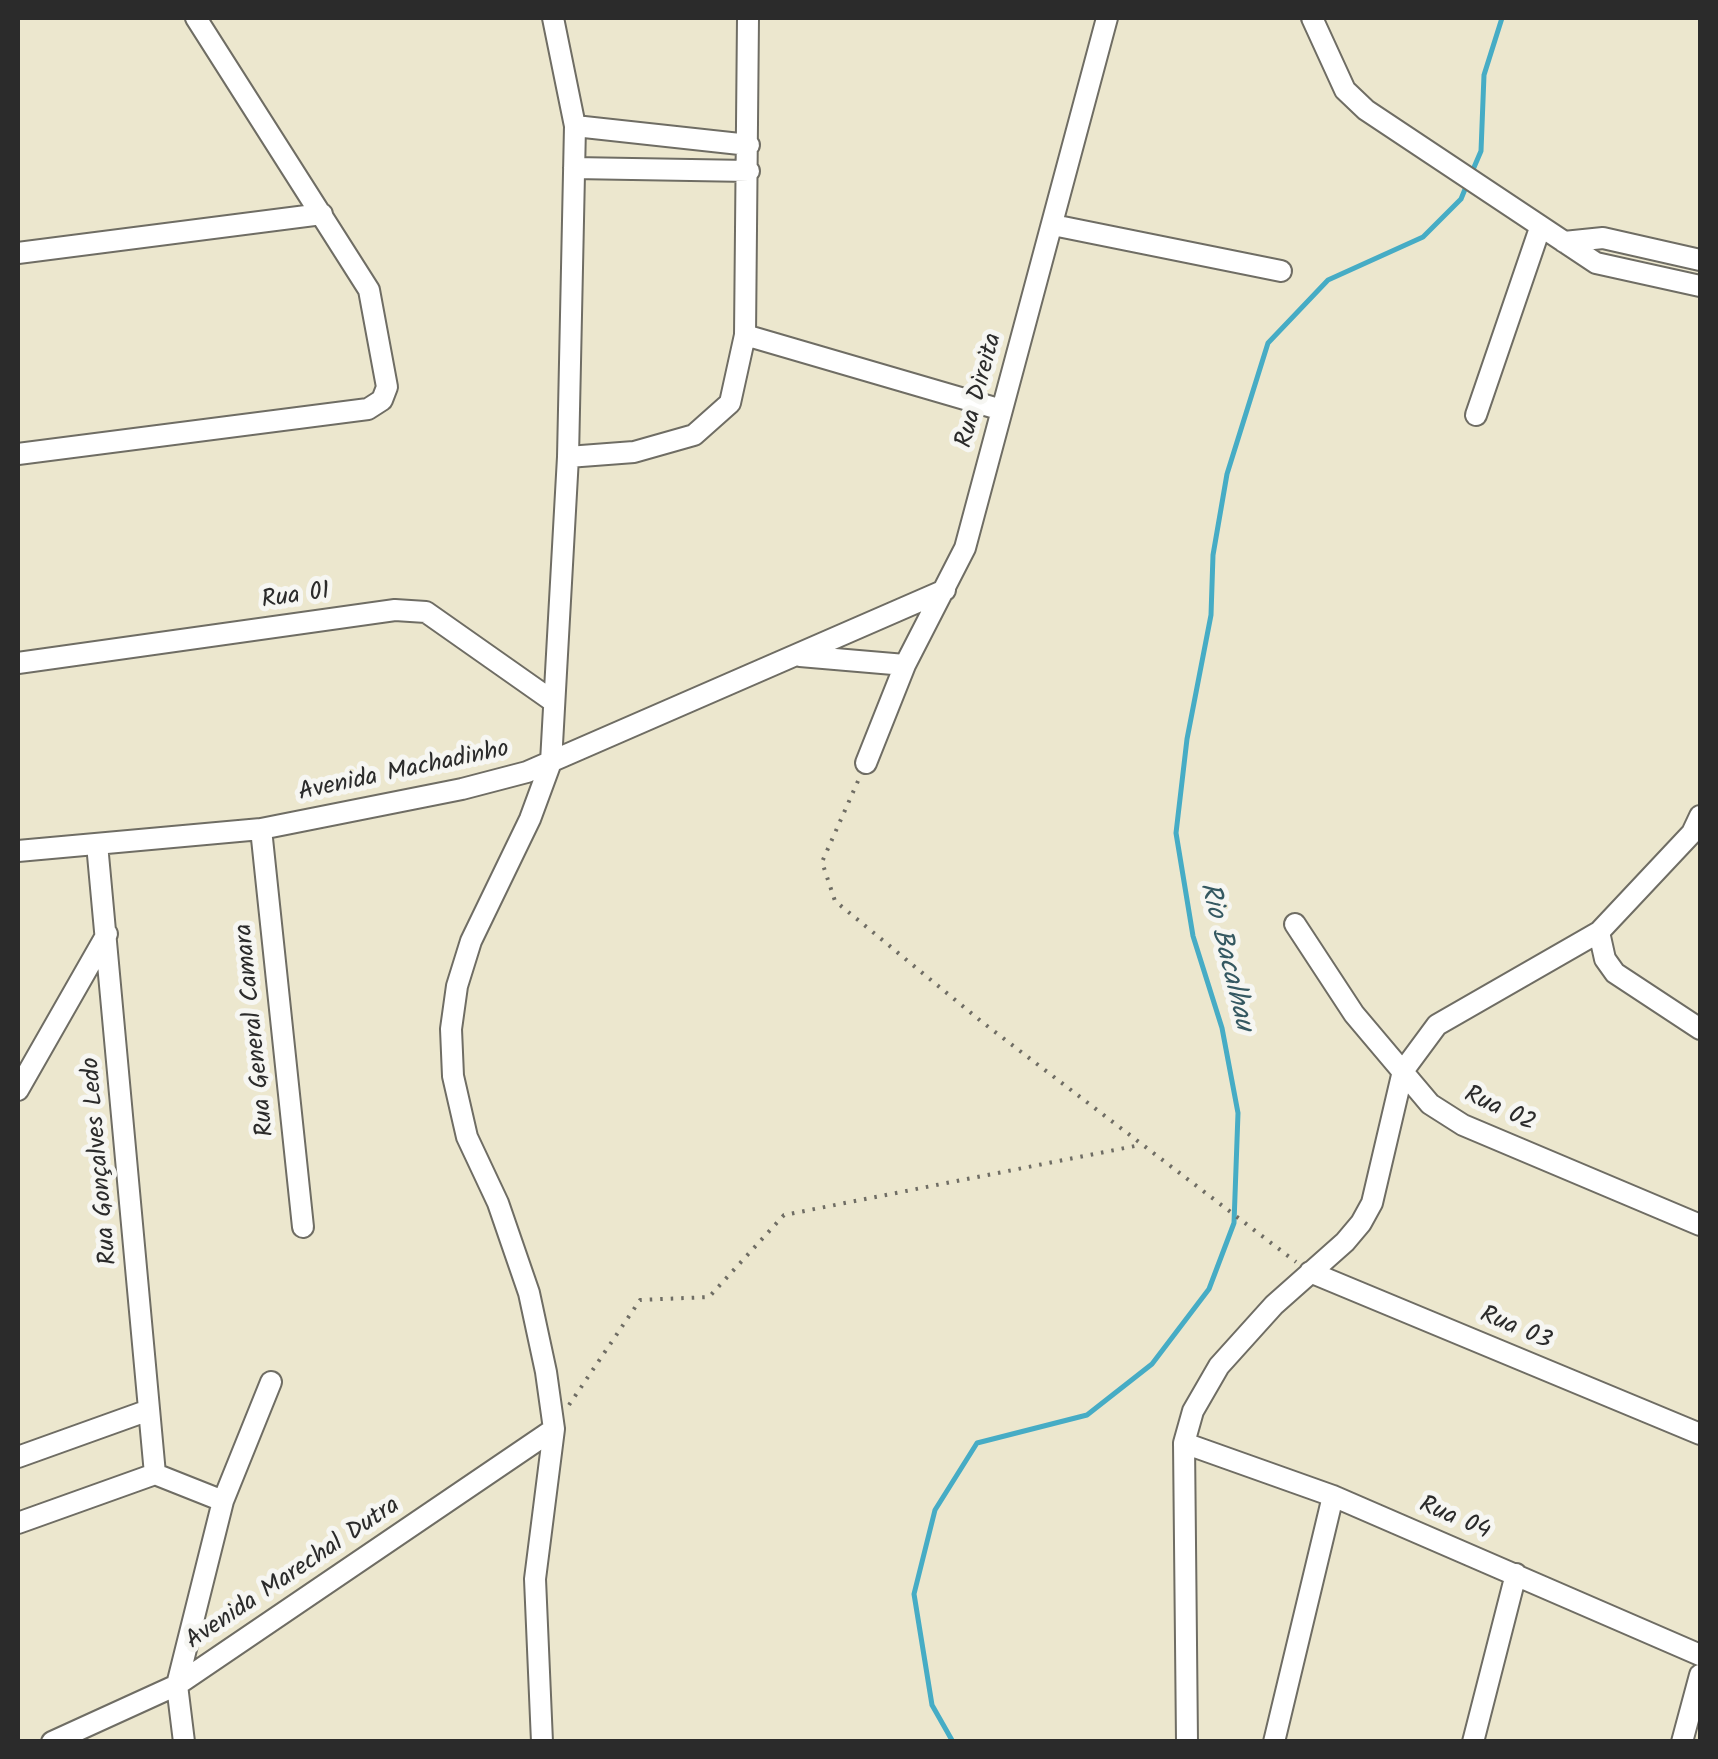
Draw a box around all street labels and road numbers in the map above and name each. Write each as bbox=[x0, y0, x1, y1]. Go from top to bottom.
street label: Rua Direita bbox=[951, 330, 1011, 452]
street label: Rua 01 bbox=[260, 578, 332, 618]
street label: Avenida Machadinho bbox=[296, 736, 512, 810]
street label: Rua General Camara bbox=[231, 922, 283, 1138]
street label: Rua Gonçalves Ledo bbox=[78, 1056, 126, 1266]
street label: Rua 02 bbox=[1458, 1081, 1540, 1141]
street label: Rua 03 bbox=[1475, 1302, 1555, 1358]
street label: Avenida Marechal Dutra bbox=[181, 1492, 407, 1658]
street label: Rua 04 bbox=[1414, 1492, 1494, 1548]

